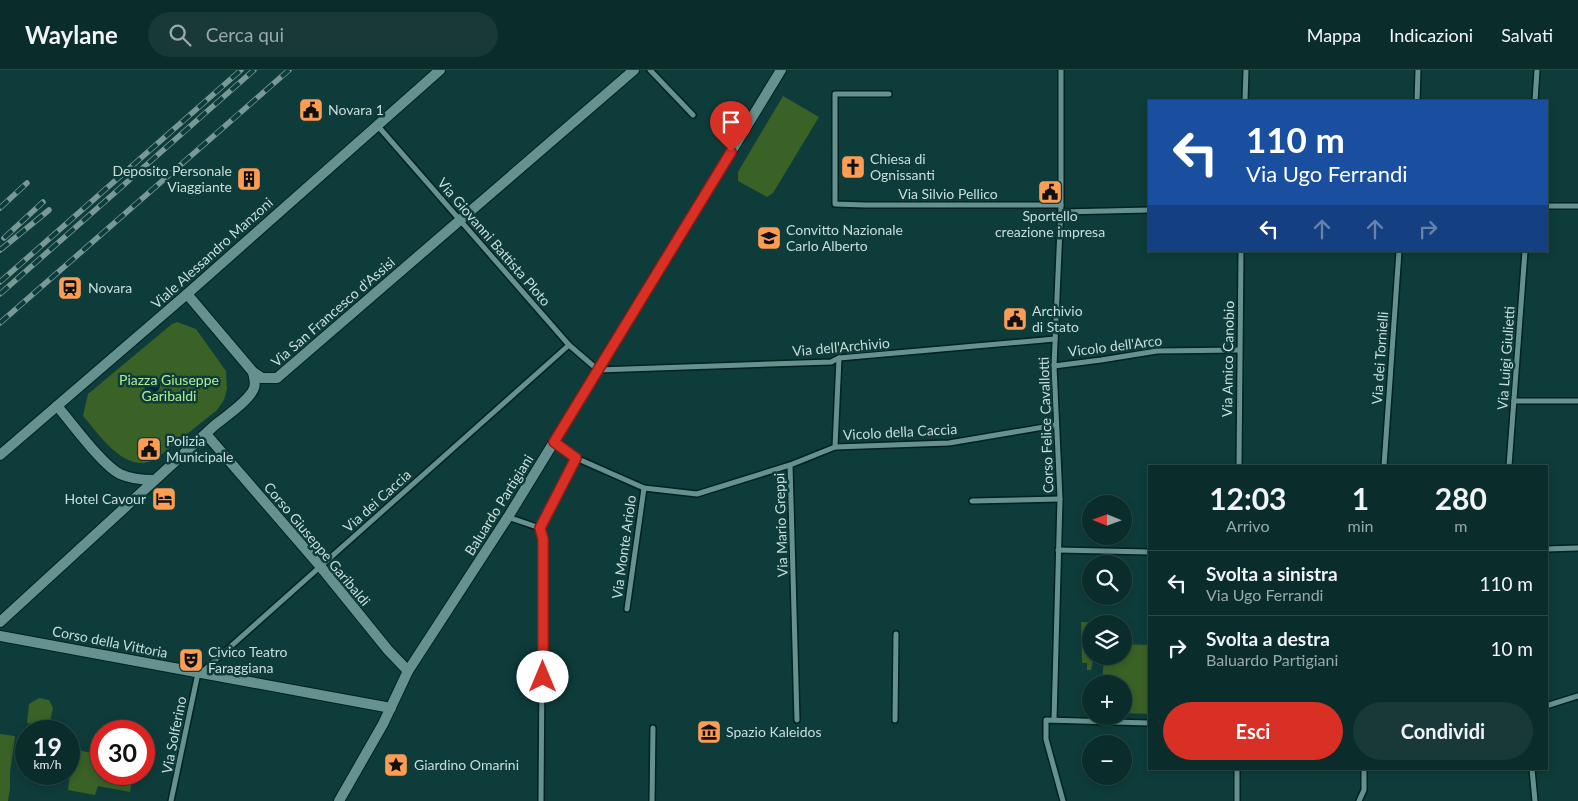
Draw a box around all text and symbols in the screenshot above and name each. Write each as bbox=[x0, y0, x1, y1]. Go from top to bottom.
search box bbox=[148, 12, 498, 57]
text: Waylane bbox=[25, 20, 118, 49]
icon: search bbox=[166, 21, 194, 49]
text: Cerca qui bbox=[206, 23, 284, 46]
text: Mappa bbox=[1307, 24, 1361, 46]
text: Indicazioni bbox=[1389, 24, 1473, 46]
text: Salvati bbox=[1501, 24, 1553, 46]
public building icon: Novara 1 bbox=[298, 97, 324, 123]
place label: Novara 1 bbox=[328, 101, 384, 118]
pin bbox=[710, 101, 752, 152]
icon: arrive bbox=[717, 108, 745, 136]
text: 110 m bbox=[1246, 118, 1345, 160]
icon: left bbox=[1163, 120, 1228, 185]
place label: Chiesa di Ognissanti bbox=[870, 150, 935, 183]
church icon: Chiesa di Ognissanti bbox=[840, 154, 866, 180]
text: Via Ugo Ferrandi bbox=[1246, 160, 1408, 187]
place label: Deposito Personale Viaggiante bbox=[112, 162, 232, 195]
building icon: Deposito Personale Viaggiante bbox=[236, 166, 262, 192]
street label: Via Giovanni Battista Ploto bbox=[434, 174, 555, 309]
public building icon: Sportello creazione impresa bbox=[1037, 179, 1063, 205]
street label: Via Silvio Pellico bbox=[898, 185, 998, 202]
street label: Viale Alessandro Manzoni bbox=[147, 194, 276, 312]
place label: Sportello creazione impresa bbox=[995, 207, 1105, 240]
icon: left bbox=[1255, 215, 1283, 243]
icon: ahead bbox=[1308, 215, 1336, 243]
icon: ahead bbox=[1361, 215, 1389, 243]
icon: right bbox=[1414, 215, 1442, 243]
place label: Convitto Nazionale Carlo Alberto bbox=[786, 221, 903, 254]
school or university icon: Convitto Nazionale Carlo Alberto bbox=[756, 225, 782, 251]
street label: Via San Francesco d'Assisi bbox=[267, 253, 398, 370]
station icon: Novara bbox=[57, 275, 83, 301]
place label: Novara bbox=[88, 279, 132, 296]
street label: Via Amico Canobio bbox=[1218, 301, 1237, 417]
place label: Archivio di Stato bbox=[1032, 302, 1083, 335]
public building icon: Archivio di Stato bbox=[1002, 306, 1028, 332]
street label: Via Luigi Giulietti bbox=[1493, 306, 1518, 410]
street label: Via dei Tornielli bbox=[1368, 311, 1391, 405]
street label: Vicolo dell'Arco bbox=[1067, 331, 1163, 360]
street label: Via dell'Archivio bbox=[791, 334, 891, 359]
street label: Corso Felice Cavallotti bbox=[1035, 357, 1056, 493]
park label: Piazza Giuseppe Garibaldi bbox=[119, 371, 219, 404]
street label: Vicolo della Caccia bbox=[842, 420, 958, 443]
place label: Polizia Municipale bbox=[166, 432, 233, 465]
public building icon: Polizia Municipale bbox=[136, 436, 162, 462]
street label: Baluardo Partigiani bbox=[461, 451, 536, 558]
street label: Via dei Caccia bbox=[339, 466, 414, 536]
street label: Via Mario Greppi bbox=[770, 473, 791, 578]
street label: Corso Giuseppe Garibaldi bbox=[261, 478, 374, 609]
text: 12:03 bbox=[1209, 480, 1286, 516]
text: 1 bbox=[1352, 480, 1369, 516]
text: 280 bbox=[1435, 480, 1487, 516]
hotel icon: Hotel Cavour bbox=[151, 486, 177, 512]
place label: Hotel Cavour bbox=[64, 490, 146, 507]
street label: Via Monte Ariolo bbox=[608, 494, 639, 600]
north arrow bbox=[1082, 495, 1132, 545]
map controls bbox=[1082, 495, 1132, 785]
text: Arrivo bbox=[1226, 516, 1269, 535]
text: min bbox=[1348, 516, 1374, 535]
text: m bbox=[1454, 516, 1467, 535]
button: search bbox=[1082, 555, 1132, 605]
text: Svolta a sinistra bbox=[1206, 562, 1338, 585]
icon: left bbox=[1163, 569, 1191, 597]
text: 110 m bbox=[1479, 572, 1533, 595]
text: Via Ugo Ferrandi bbox=[1206, 585, 1323, 604]
button: layers bbox=[1082, 615, 1132, 665]
street label: Corso della Vittoria bbox=[51, 622, 169, 661]
text: Svolta a destra bbox=[1206, 627, 1330, 650]
icon: right bbox=[1163, 634, 1191, 662]
text: 10 m bbox=[1490, 637, 1533, 660]
place label: Civico Teatro Faraggiana bbox=[208, 643, 288, 676]
theatre icon: Civico Teatro Faraggiana bbox=[178, 647, 204, 673]
position arrow bbox=[516, 650, 568, 702]
text: Baluardo Partigiani bbox=[1206, 650, 1338, 669]
button: + bbox=[1082, 675, 1132, 725]
street label: Via Solferino bbox=[158, 695, 189, 775]
button: Esci bbox=[1163, 702, 1343, 760]
button: Condividi bbox=[1353, 702, 1533, 760]
museum icon: Spazio Kaleidos bbox=[696, 719, 722, 745]
speed limit sign: 30 bbox=[90, 720, 155, 785]
place label: Spazio Kaleidos bbox=[726, 723, 822, 740]
text: 19 bbox=[33, 731, 62, 761]
button: − bbox=[1082, 735, 1132, 785]
place icon: Giardino Omarini bbox=[383, 752, 409, 778]
place label: Giardino Omarini bbox=[414, 756, 519, 773]
text: km/h bbox=[33, 757, 62, 772]

